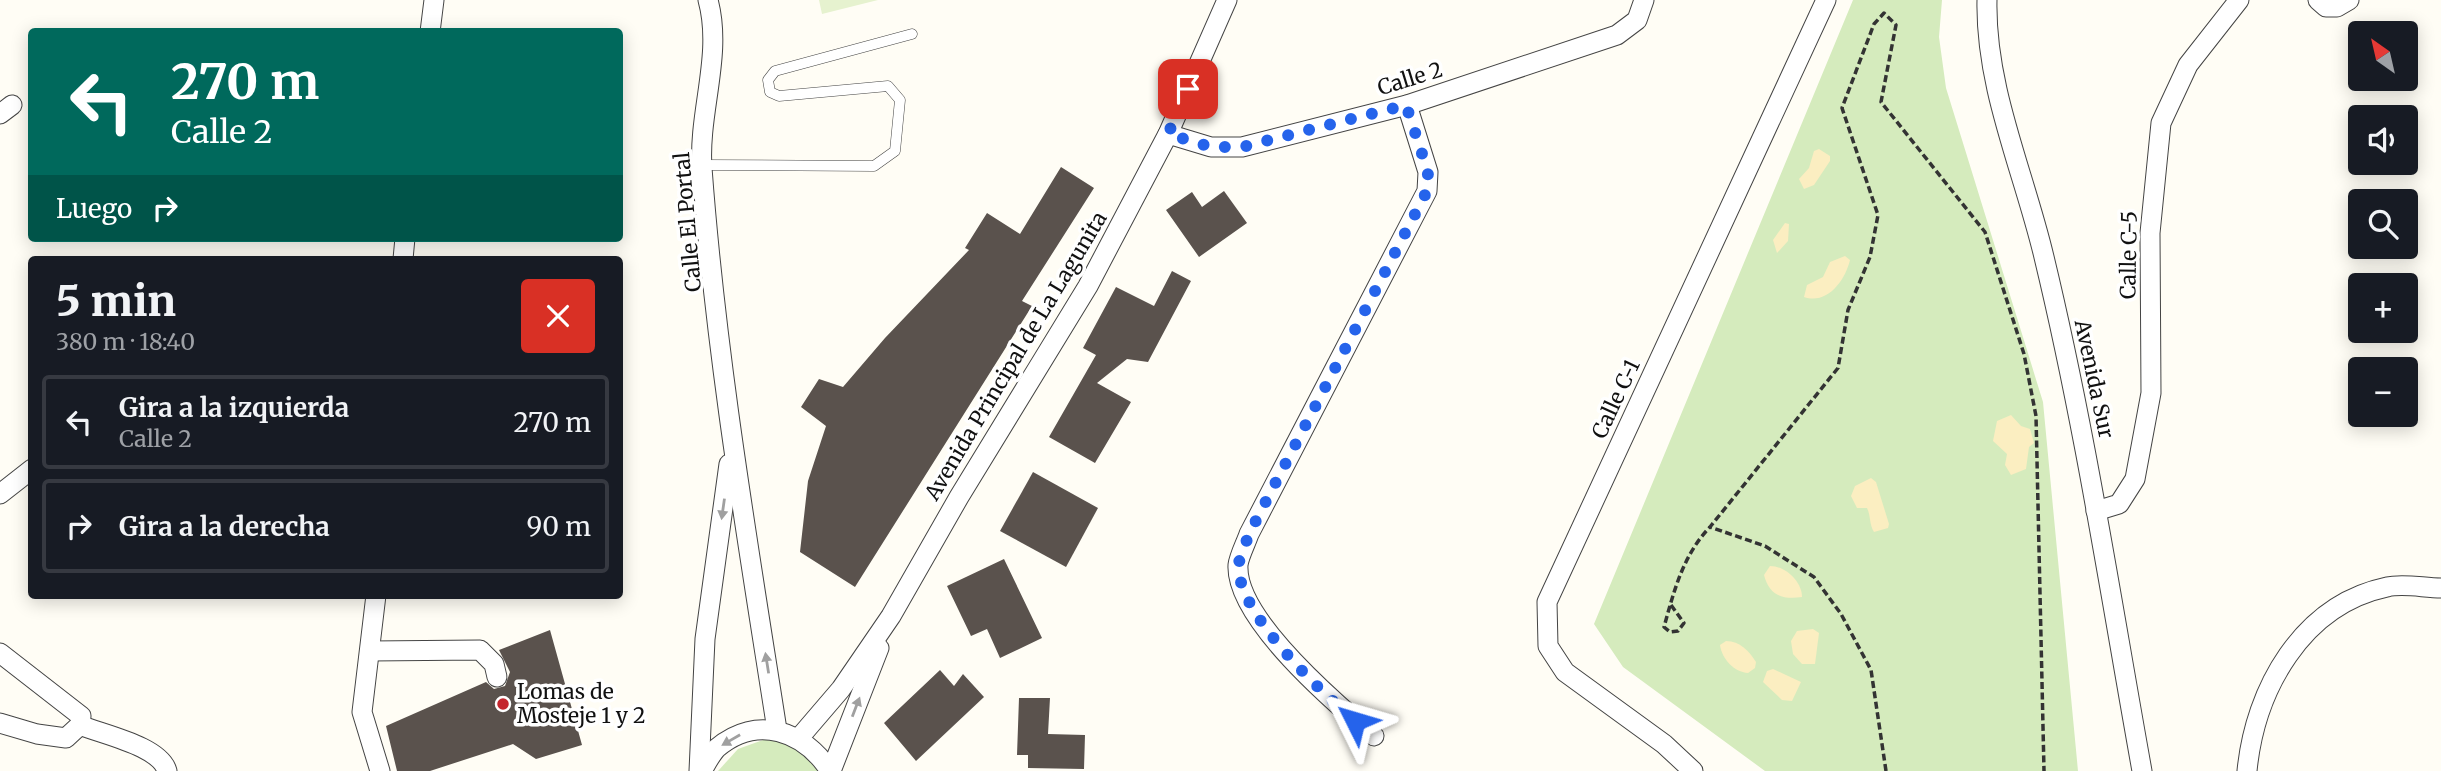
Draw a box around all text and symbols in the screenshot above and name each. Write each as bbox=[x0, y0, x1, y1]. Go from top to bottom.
north arrow bbox=[2348, 21, 2418, 91]
map controls bbox=[2348, 21, 2418, 427]
text: 270 m bbox=[171, 51, 319, 112]
icon: left bbox=[56, 56, 147, 147]
street label: Calle 2 bbox=[1374, 56, 1446, 101]
pin bbox=[1158, 59, 1218, 119]
icon: arrive bbox=[1169, 70, 1207, 108]
button: sound bbox=[2348, 105, 2418, 175]
text: Calle 2 bbox=[171, 112, 273, 152]
street label: Calle El Portal bbox=[668, 150, 707, 293]
icon: right bbox=[146, 189, 184, 227]
button: search bbox=[2348, 189, 2418, 259]
text: Luego bbox=[56, 192, 132, 225]
street label: Avenida Principal de La Lagunita bbox=[918, 206, 1113, 506]
street label: Calle C-5 bbox=[2114, 211, 2143, 299]
button: + bbox=[2348, 273, 2418, 343]
text: 5 min bbox=[56, 275, 176, 327]
button: close bbox=[521, 279, 595, 353]
street label: Avenida Sur bbox=[2069, 316, 2120, 441]
text: 380 m · 18:40 bbox=[56, 327, 195, 356]
street label: Calle C-1 bbox=[1585, 355, 1646, 443]
button: − bbox=[2348, 357, 2418, 427]
text: Gira a la izquierda bbox=[119, 391, 349, 424]
icon: left bbox=[60, 403, 98, 441]
text: 270 m bbox=[514, 406, 591, 439]
text: Calle 2 bbox=[119, 424, 192, 453]
one-way arrow bbox=[717, 499, 728, 521]
icon: right bbox=[60, 507, 98, 545]
text: Gira a la derecha bbox=[119, 510, 330, 543]
text: 90 m bbox=[527, 510, 591, 543]
one-way arrow bbox=[761, 652, 772, 674]
place label: Lomas de Mosteje 1 y 2 bbox=[517, 678, 645, 729]
position arrow bbox=[1318, 684, 1392, 758]
marker: Lomas de Mosteje 1 y 2 bbox=[495, 696, 511, 712]
one-way arrow bbox=[850, 697, 861, 718]
one-way arrow bbox=[722, 734, 741, 746]

